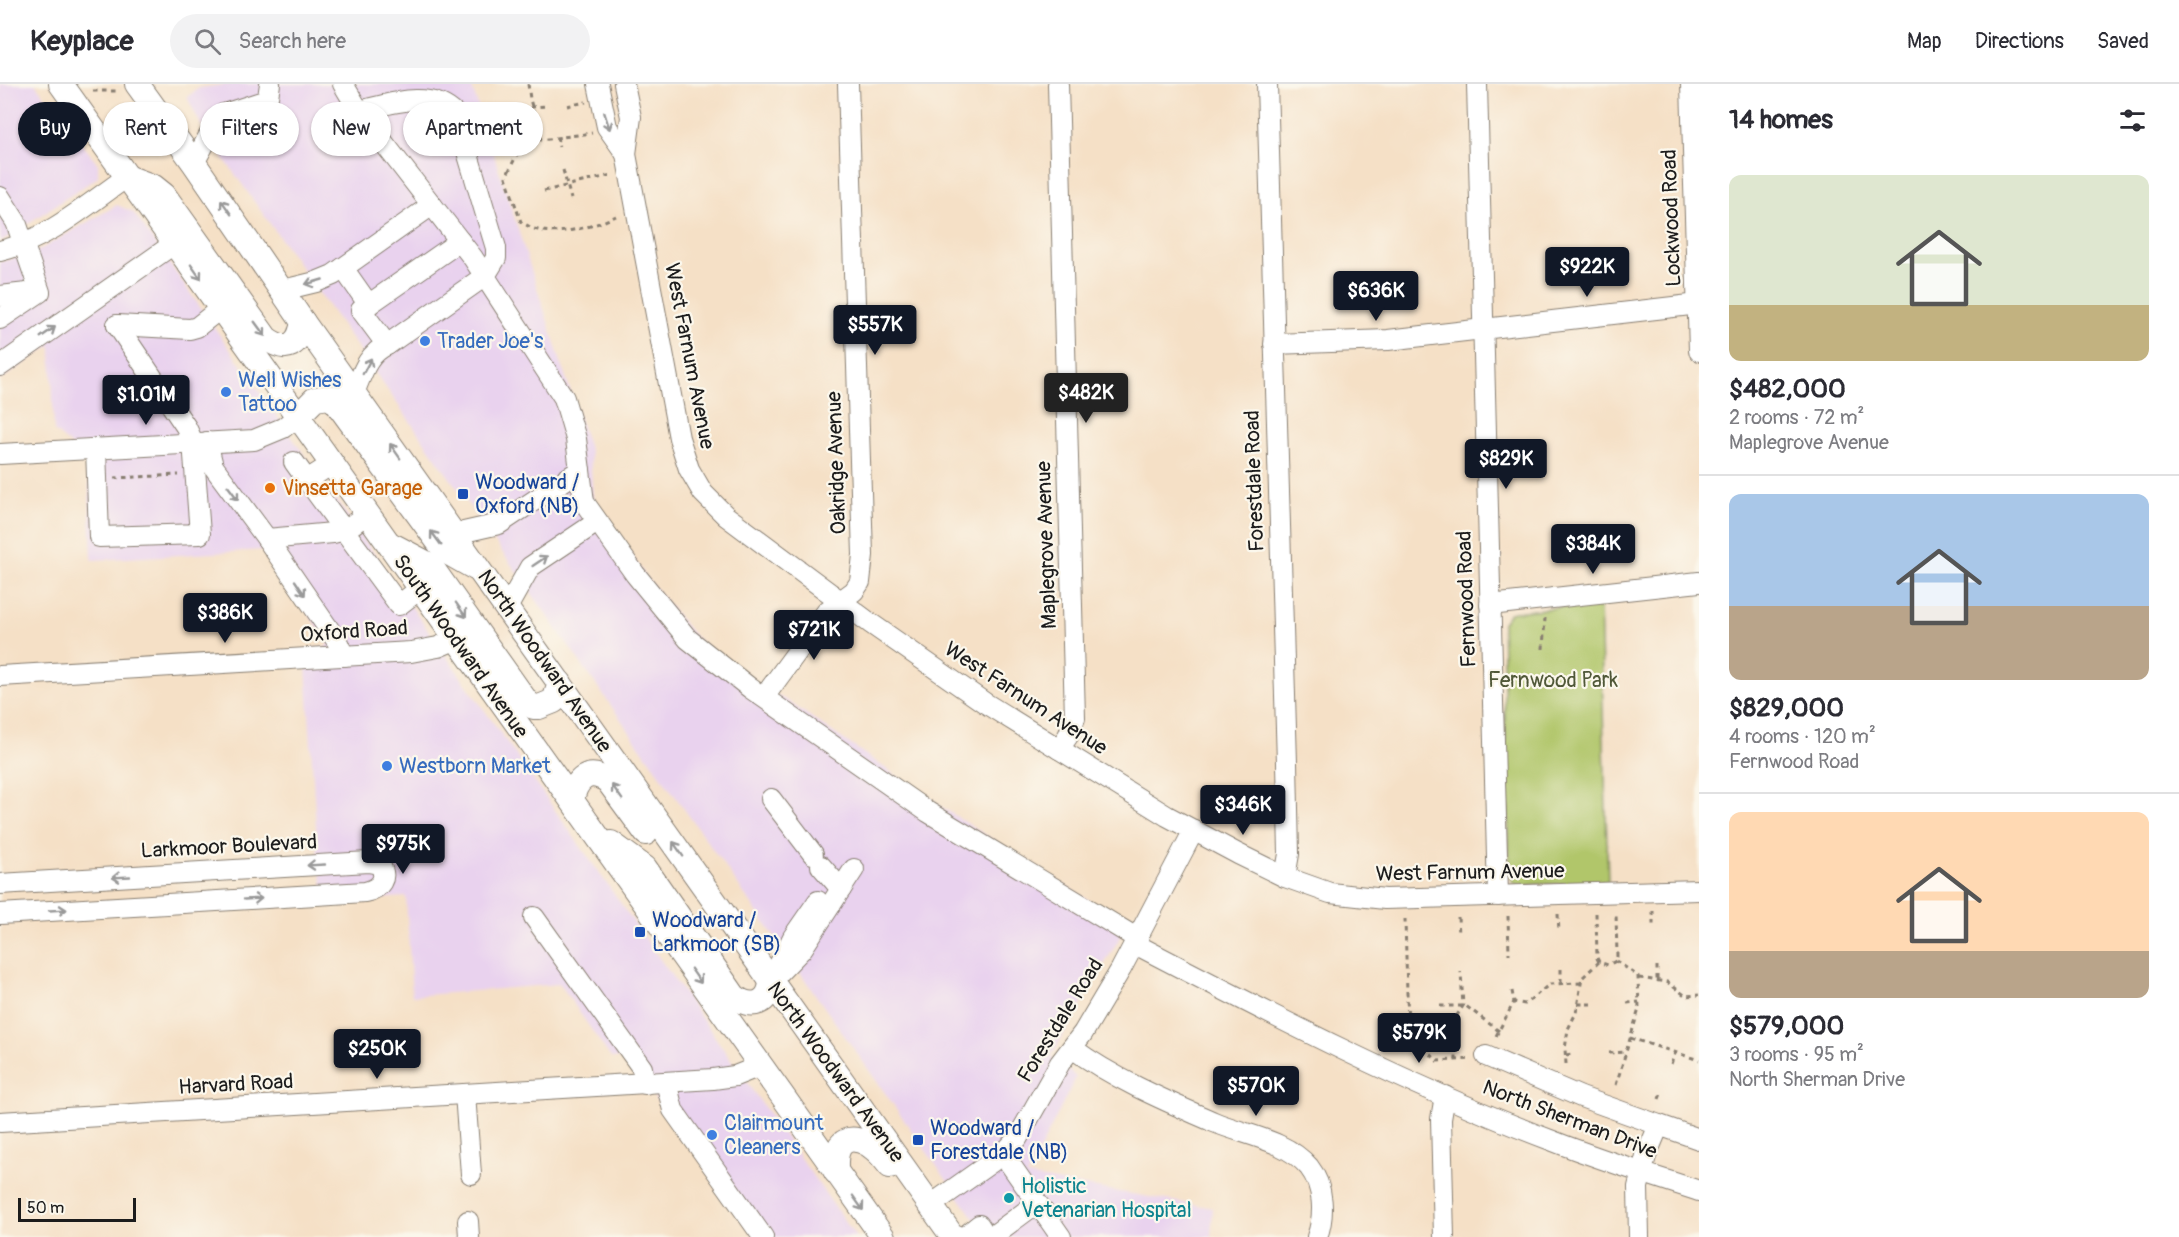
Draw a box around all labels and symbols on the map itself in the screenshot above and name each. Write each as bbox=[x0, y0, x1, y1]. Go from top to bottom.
one-way arrow bbox=[602, 111, 613, 130]
street label: Lockwood Road bbox=[1656, 149, 1687, 287]
one-way arrow bbox=[220, 200, 232, 216]
pin: $922K bbox=[1545, 247, 1629, 298]
street label: West Farnum Avenue bbox=[658, 261, 721, 452]
one-way arrow bbox=[190, 264, 202, 280]
pin: $636K bbox=[1334, 271, 1418, 322]
one-way arrow bbox=[305, 277, 324, 288]
pin: $557K bbox=[833, 305, 917, 356]
one-way arrow bbox=[254, 320, 266, 336]
one-way arrow bbox=[39, 326, 55, 338]
place label: Trader Joe's bbox=[437, 328, 544, 355]
marker: Trader Joe's bbox=[418, 334, 432, 348]
one-way arrow bbox=[362, 357, 373, 375]
place label: Well Wishes Tattoo bbox=[238, 367, 342, 418]
pin: $482K bbox=[1044, 373, 1128, 424]
pin: $1.01M bbox=[97, 375, 195, 426]
marker: Well Wishes Tattoo bbox=[219, 385, 233, 399]
street label: Oakridge Avenue bbox=[820, 390, 852, 535]
street label: Forestdale Road bbox=[1239, 410, 1270, 552]
pin: $829K bbox=[1464, 439, 1548, 490]
one-way arrow bbox=[389, 443, 401, 459]
street label: Maplegrove Avenue bbox=[1030, 460, 1063, 629]
place label: Woodward / Oxford (NB) bbox=[475, 469, 579, 520]
place label: Vinsetta Garage bbox=[282, 475, 423, 502]
marker: Vinsetta Garage bbox=[263, 481, 277, 495]
one-way arrow bbox=[226, 484, 239, 500]
marker: Woodward / Oxford (NB) bbox=[456, 487, 470, 501]
pin: $384K bbox=[1551, 524, 1635, 575]
street label: Fernwood Road bbox=[1451, 530, 1482, 668]
one-way arrow bbox=[429, 531, 442, 547]
street label: South Woodward Avenue bbox=[387, 549, 535, 744]
one-way arrow bbox=[531, 555, 547, 567]
street label: North Woodward Avenue bbox=[471, 565, 618, 758]
one-way arrow bbox=[294, 579, 306, 595]
pin: $386K bbox=[183, 593, 267, 644]
one-way arrow bbox=[455, 601, 467, 617]
pin: $721K bbox=[772, 610, 856, 661]
street label: Oxford Road bbox=[299, 614, 409, 649]
street label: West Farnum Avenue bbox=[939, 636, 1113, 762]
park label: Fernwood Park bbox=[1488, 667, 1618, 694]
place label: Westborn Market bbox=[399, 753, 551, 780]
marker: Westborn Market bbox=[380, 759, 394, 773]
one-way arrow bbox=[611, 785, 623, 801]
pin: $346K bbox=[1201, 785, 1285, 836]
pin: $975K bbox=[361, 824, 445, 875]
street label: Larkmoor Boulevard bbox=[140, 828, 318, 865]
one-way arrow bbox=[672, 842, 684, 858]
street label: West Farnum Avenue bbox=[1375, 857, 1565, 888]
one-way arrow bbox=[306, 860, 326, 871]
one-way arrow bbox=[112, 871, 131, 882]
one-way arrow bbox=[243, 893, 263, 904]
one-way arrow bbox=[48, 905, 68, 916]
place label: Woodward / Larkmoor (SB) bbox=[652, 907, 781, 958]
marker: Woodward / Larkmoor (SB) bbox=[633, 925, 647, 939]
street label: Forestdale Road bbox=[1011, 953, 1109, 1087]
one-way arrow bbox=[690, 967, 702, 983]
street label: North Woodward Avenue bbox=[761, 977, 911, 1169]
pin: $579K bbox=[1377, 1013, 1461, 1064]
pin: $250K bbox=[335, 1029, 419, 1080]
pin: $570K bbox=[1214, 1066, 1298, 1117]
street label: Harvard Road bbox=[178, 1068, 294, 1101]
street label: North Sherman Drive bbox=[1479, 1074, 1662, 1165]
place label: Clairmount Cleaners bbox=[724, 1110, 824, 1161]
place label: Woodward / Forestdale (NB) bbox=[930, 1115, 1068, 1166]
marker: Clairmount Cleaners bbox=[705, 1128, 719, 1142]
marker: Woodward / Forestdale (NB) bbox=[911, 1133, 925, 1147]
place label: Holistic Vetenarian Hospital bbox=[1021, 1173, 1192, 1224]
marker: Holistic Vetenarian Hospital bbox=[1002, 1191, 1016, 1205]
one-way arrow bbox=[852, 1194, 864, 1210]
scale bar bbox=[18, 1195, 136, 1222]

